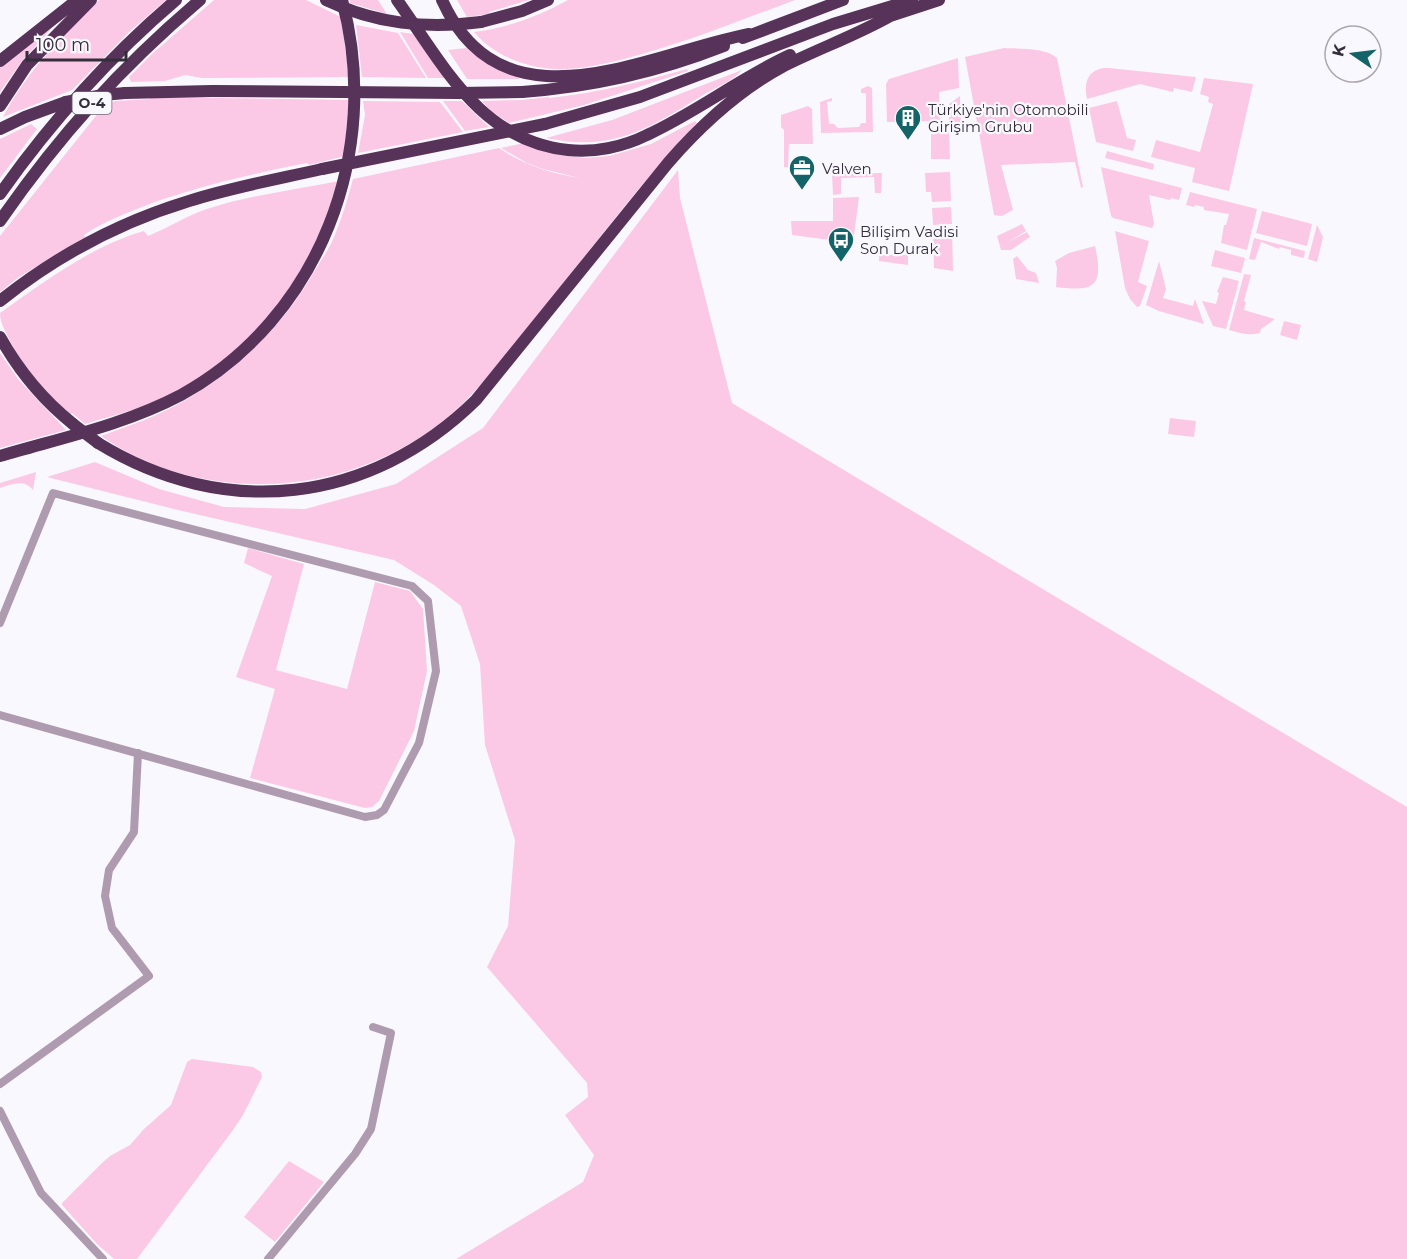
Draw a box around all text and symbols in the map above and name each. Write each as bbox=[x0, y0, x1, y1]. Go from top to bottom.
scale bar bbox=[27, 24, 126, 62]
north arrow bbox=[1323, 24, 1383, 84]
text: 100 m bbox=[36, 34, 90, 56]
text: K bbox=[1328, 41, 1350, 59]
road number: O-4 bbox=[72, 92, 112, 114]
place label: Türkiye'nin Otomobili Girişim Grubu bbox=[928, 100, 1089, 136]
building icon: Türkiye'nin Otomobili Girişim Grubu bbox=[893, 103, 923, 141]
office icon: Valven bbox=[787, 153, 817, 191]
place label: Valven bbox=[822, 159, 872, 178]
place label: Bilişim Vadisi Son Durak bbox=[860, 222, 959, 258]
bus stop icon: Bilişim Vadisi Son Durak bbox=[826, 225, 856, 263]

